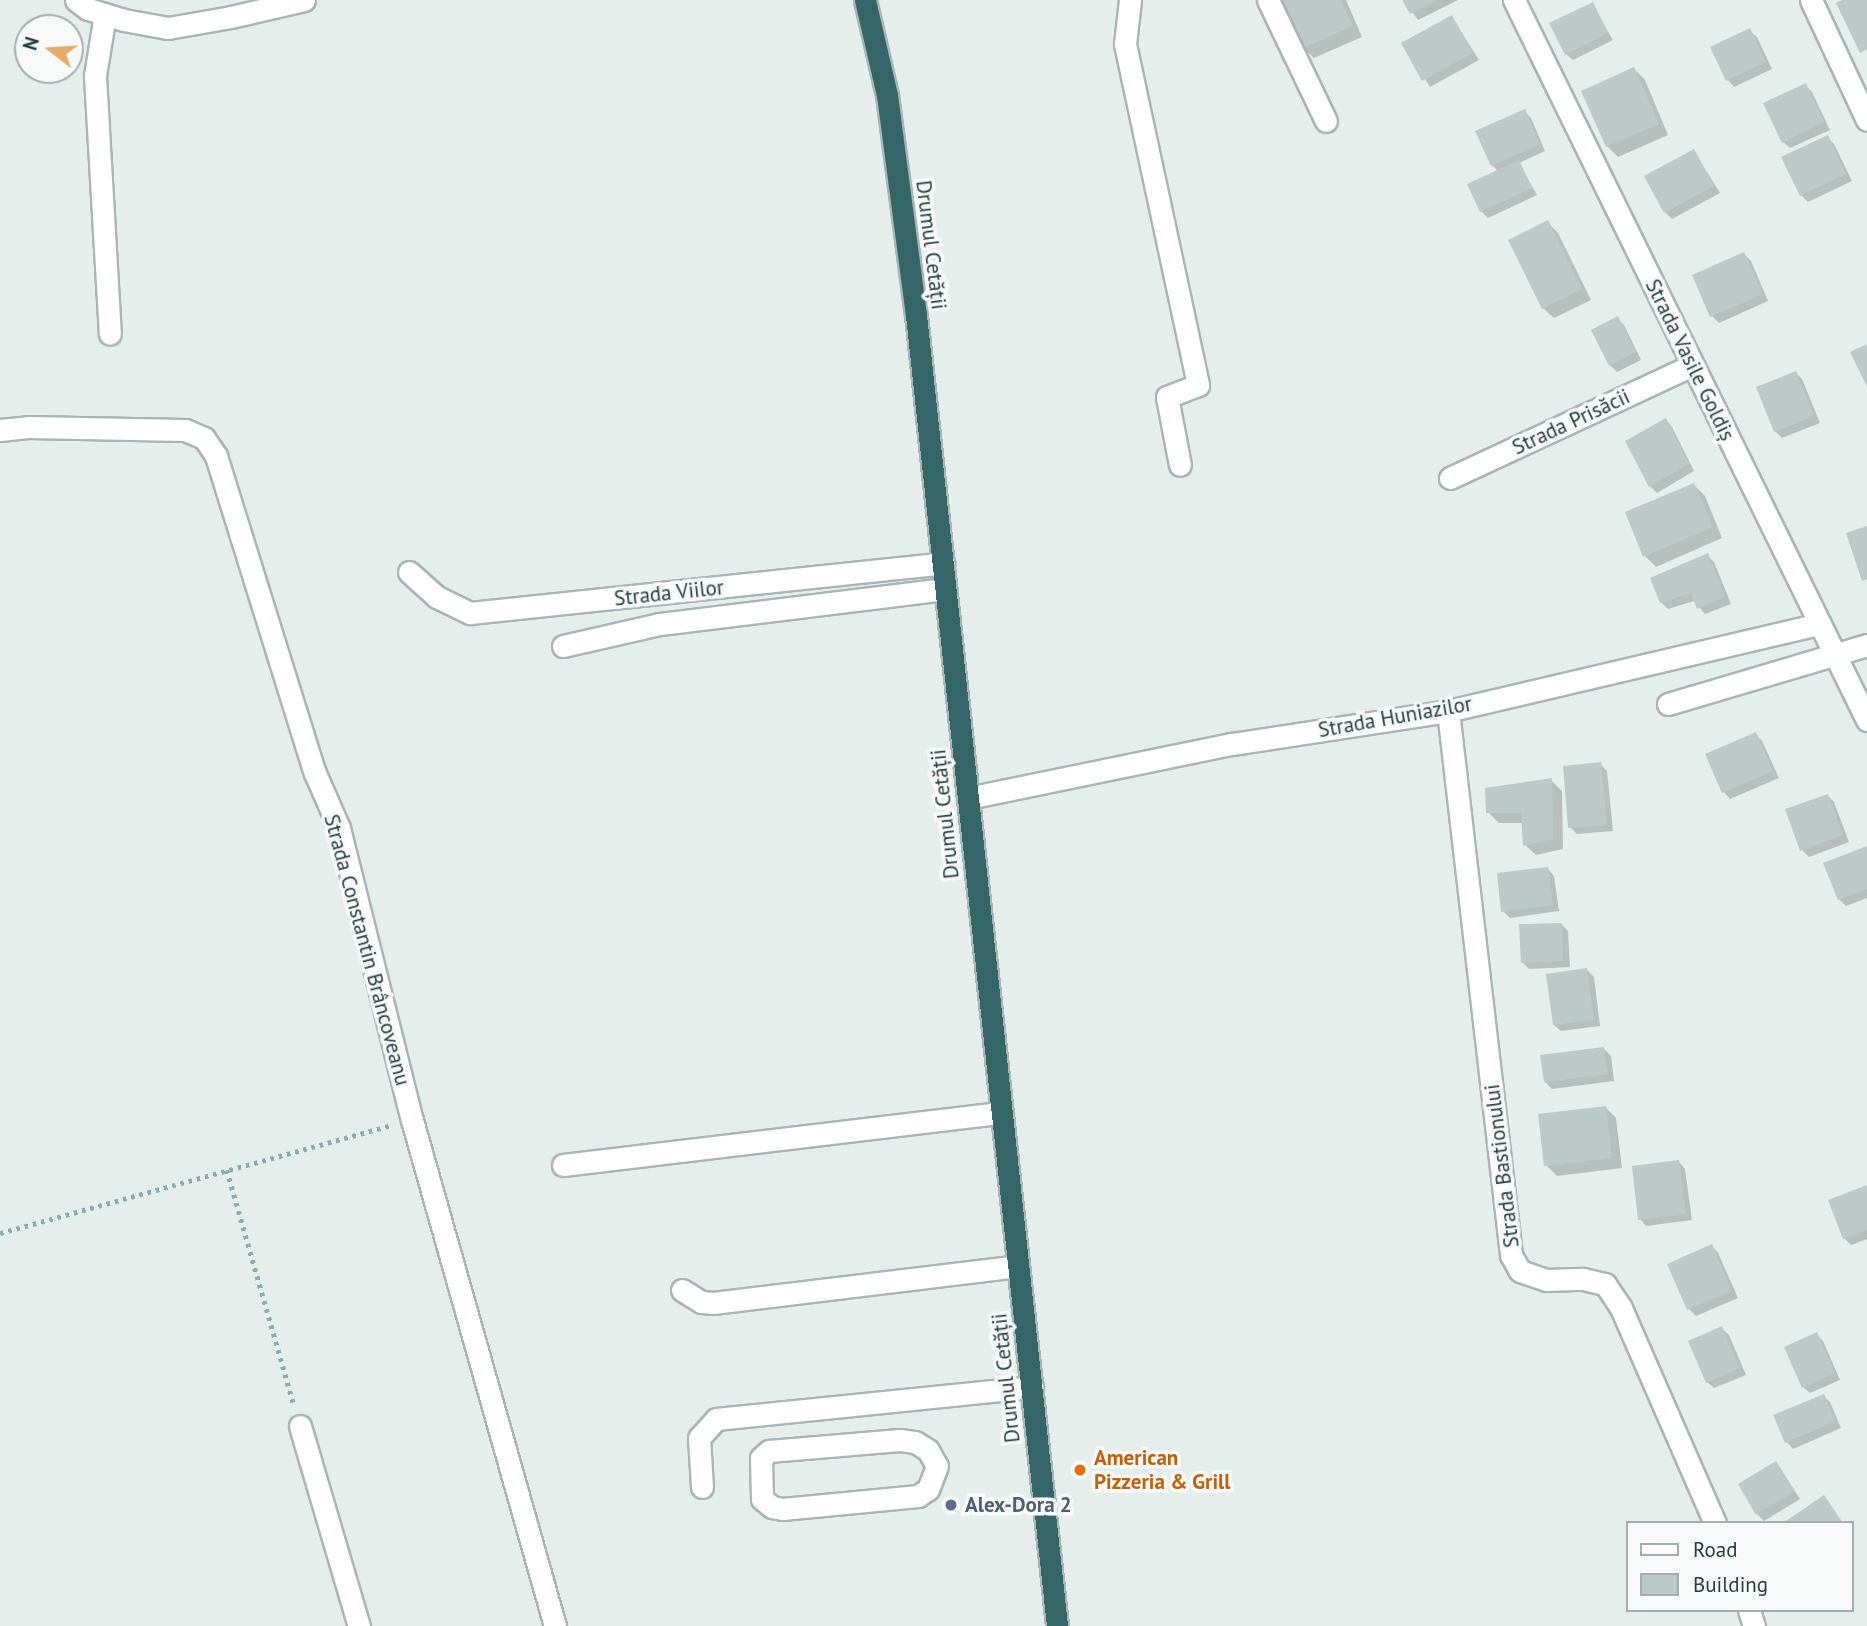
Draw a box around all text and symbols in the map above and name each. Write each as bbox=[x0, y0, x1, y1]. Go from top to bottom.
north arrow bbox=[14, 14, 84, 84]
text: N bbox=[18, 34, 44, 53]
street label: Drumul Cetății bbox=[911, 179, 951, 311]
street label: Strada Vasile Goldiș bbox=[1640, 275, 1740, 445]
street label: Strada Prisăcii bbox=[1508, 384, 1634, 460]
street label: Strada Viilor bbox=[613, 575, 725, 611]
street label: Strada Huniazilor bbox=[1316, 691, 1474, 743]
street label: Drumul Cetății bbox=[926, 748, 964, 880]
street label: Strada Constantin Brâncoveanu bbox=[319, 812, 415, 1088]
street label: Strada Bastionului bbox=[1479, 1083, 1525, 1249]
street label: Drumul Cetății bbox=[987, 1312, 1025, 1444]
place label: American Pizzeria & Grill bbox=[1094, 1445, 1231, 1495]
marker: American Pizzeria & Grill bbox=[1072, 1462, 1088, 1478]
place label: Alex-Dora 2 bbox=[965, 1492, 1072, 1518]
marker: Alex-Dora 2 bbox=[943, 1497, 959, 1513]
legend bbox=[1626, 1521, 1853, 1612]
text: Road bbox=[1693, 1536, 1737, 1563]
text: Building bbox=[1693, 1571, 1768, 1598]

